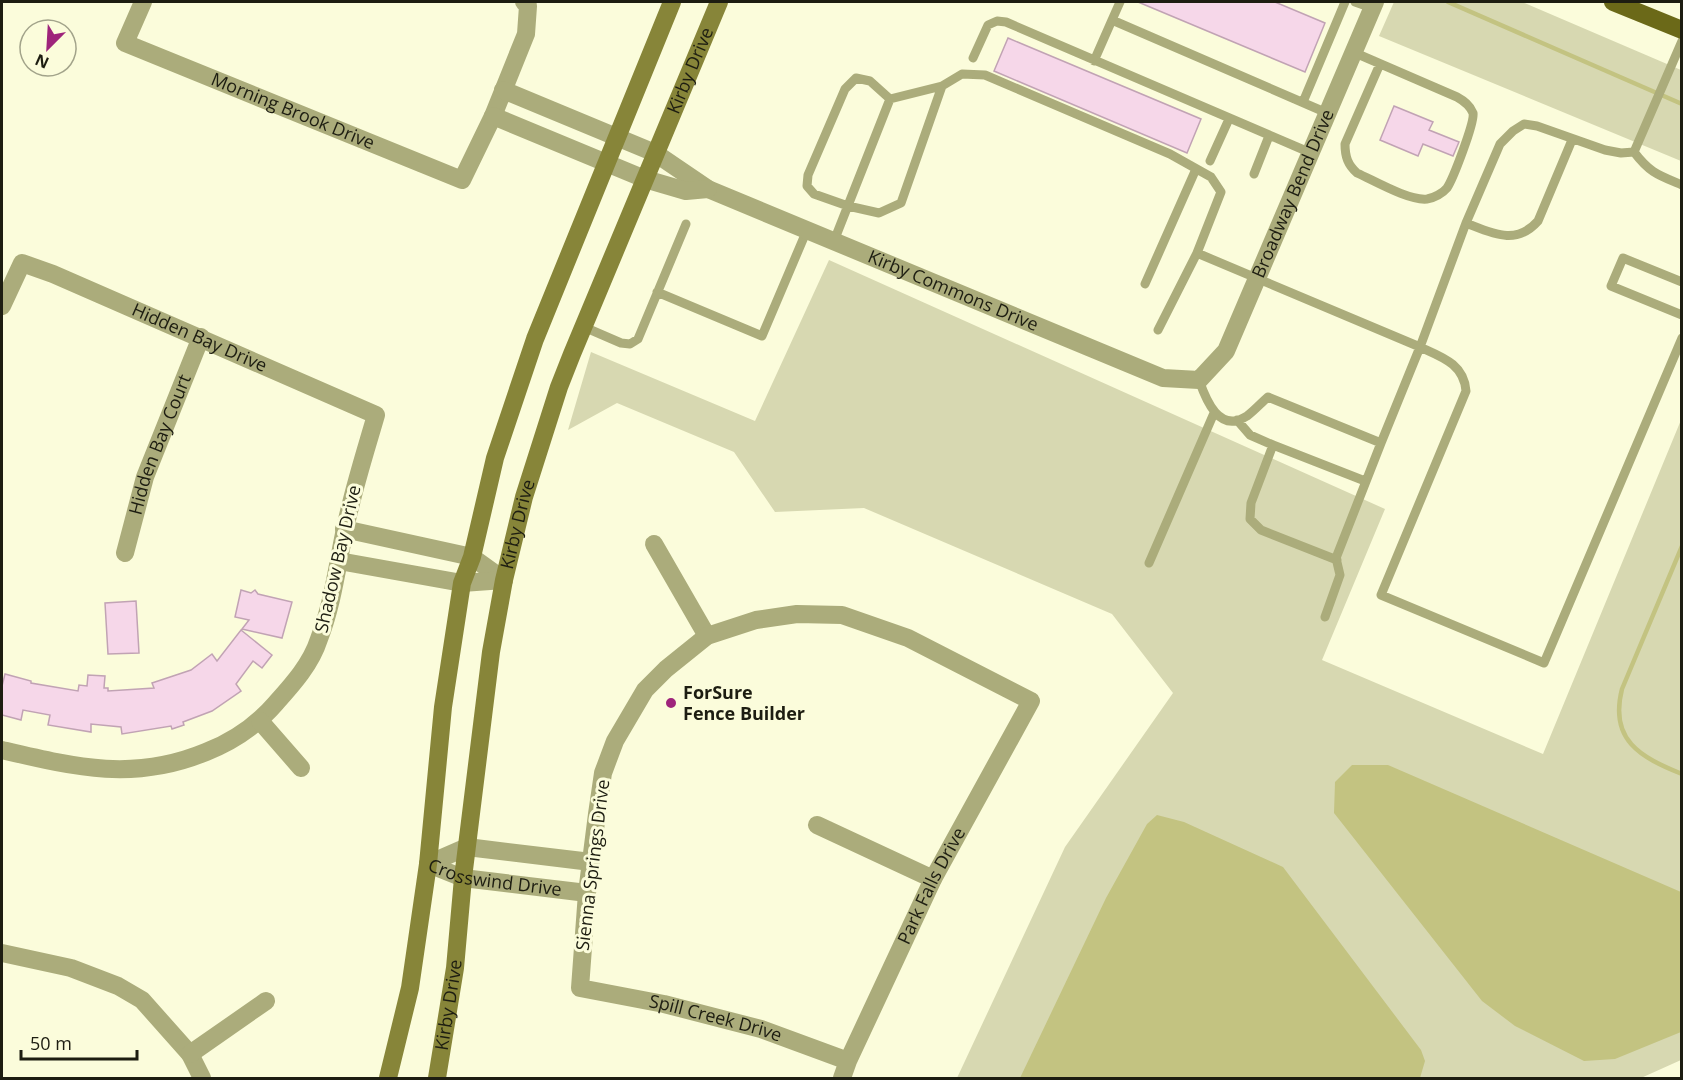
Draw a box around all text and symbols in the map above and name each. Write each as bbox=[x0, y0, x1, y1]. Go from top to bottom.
north arrow bbox=[18, 18, 78, 78]
street label: Kirby Drive bbox=[661, 23, 718, 117]
text: N bbox=[31, 49, 52, 74]
street label: Morning Brook Drive bbox=[208, 66, 379, 154]
street label: Broadway Bend Drive bbox=[1246, 105, 1339, 281]
street label: Kirby Commons Drive bbox=[865, 244, 1042, 336]
street label: Hidden Bay Drive bbox=[128, 297, 271, 377]
street label: Hidden Bay Court bbox=[123, 371, 196, 517]
street label: Kirby Drive bbox=[494, 476, 540, 571]
street label: Shadow Bay Drive bbox=[308, 483, 366, 635]
place label: ForSure Fence Builder bbox=[683, 680, 805, 725]
marker: ForSure Fence Builder bbox=[664, 696, 678, 710]
street label: Sienna Springs Drive bbox=[570, 778, 614, 952]
street label: Park Falls Drive bbox=[891, 823, 970, 948]
street label: Crosswind Drive bbox=[425, 852, 563, 901]
street label: Kirby Drive bbox=[429, 958, 467, 1052]
street label: Spill Creek Drive bbox=[647, 988, 786, 1047]
scale bar bbox=[21, 1023, 136, 1061]
text: 50 m bbox=[30, 1031, 72, 1055]

